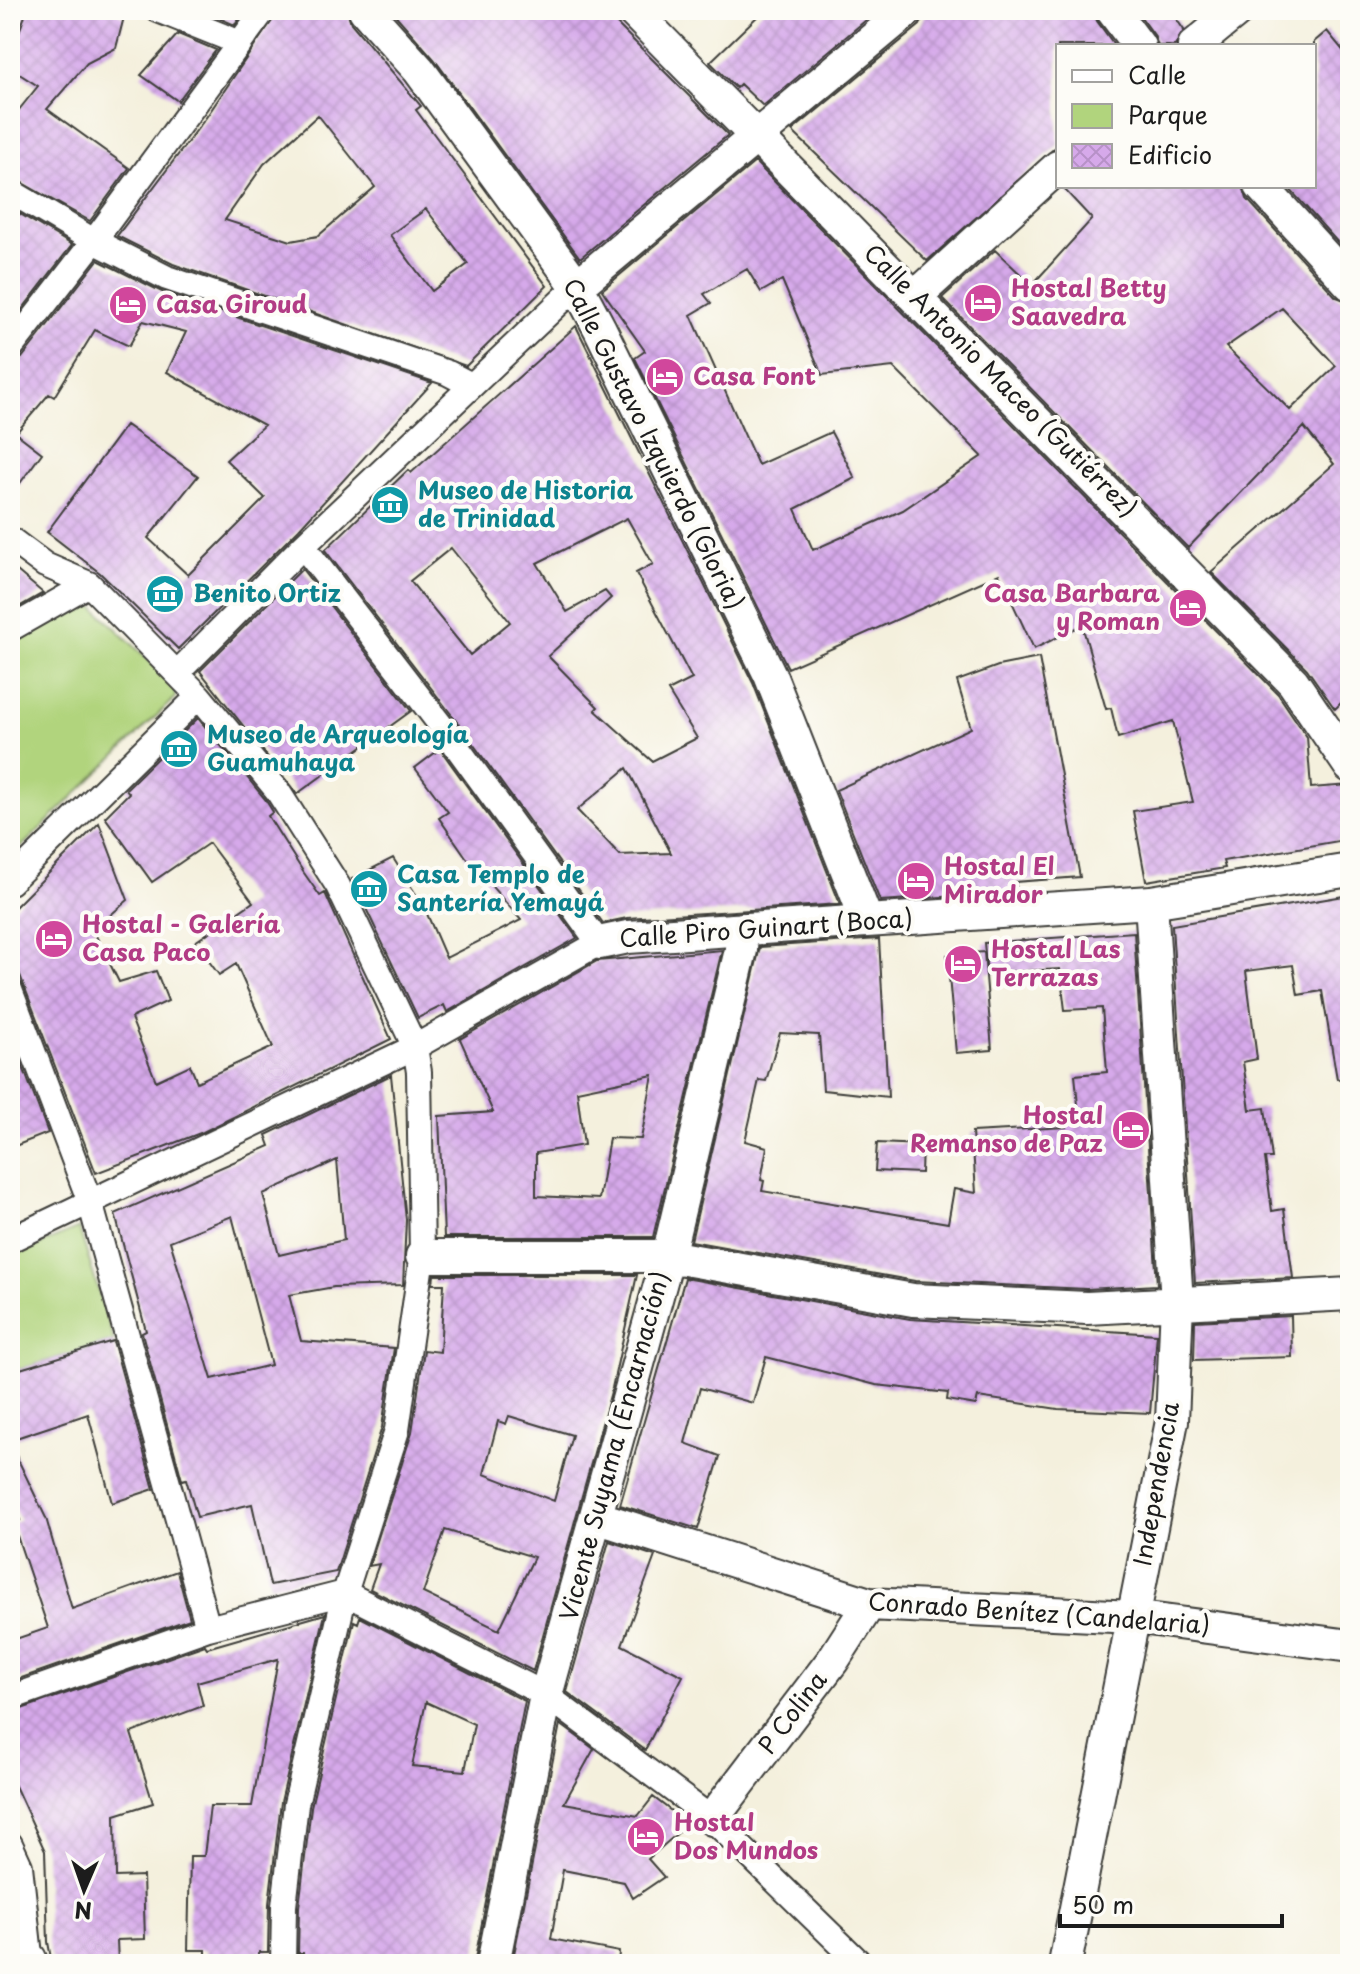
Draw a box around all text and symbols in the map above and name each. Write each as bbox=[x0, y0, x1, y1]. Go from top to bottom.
legend bbox=[1056, 44, 1316, 188]
text: Calle bbox=[1128, 56, 1186, 92]
text: Parque bbox=[1128, 96, 1208, 132]
text: Edificio bbox=[1128, 136, 1212, 172]
street label: Calle Antonio Maceo (Gutiérrez) bbox=[857, 235, 1146, 524]
place label: Hostal Betty Saavedra bbox=[1011, 269, 1166, 333]
street label: Calle Gustavo Izquierdo (Gloria) bbox=[555, 271, 754, 615]
hotel icon: Hostal Betty Saavedra bbox=[962, 282, 1004, 324]
hotel icon: Casa Giroud bbox=[107, 284, 149, 326]
place label: Casa Giroud bbox=[156, 285, 308, 321]
hotel icon: Casa Font bbox=[644, 356, 686, 398]
place label: Casa Font bbox=[693, 357, 816, 393]
place label: Museo de Historia de Trinidad bbox=[418, 471, 633, 535]
museum icon: Museo de Historia de Trinidad bbox=[369, 484, 411, 526]
museum icon: Benito Ortiz bbox=[144, 573, 186, 615]
place label: Benito Ortiz bbox=[193, 574, 341, 610]
place label: Casa Barbara y Roman bbox=[984, 574, 1160, 638]
hotel icon: Casa Barbara y Roman bbox=[1167, 587, 1209, 629]
place label: Museo de Arqueología Guamuhaya bbox=[207, 715, 470, 779]
museum icon: Museo de Arqueología Guamuhaya bbox=[158, 728, 200, 770]
place label: Hostal El Mirador bbox=[944, 847, 1054, 911]
place label: Casa Templo de Santería Yemayá bbox=[397, 855, 605, 919]
hotel icon: Hostal El Mirador bbox=[895, 860, 937, 902]
museum icon: Casa Templo de Santería Yemayá bbox=[348, 868, 390, 910]
street label: Calle Piro Guinart (Boca) bbox=[618, 899, 914, 955]
place label: Hostal - Galería Casa Paco bbox=[82, 905, 281, 969]
hotel icon: Hostal - Galería Casa Paco bbox=[33, 918, 75, 960]
place label: Hostal Las Terrazas bbox=[991, 930, 1121, 994]
hotel icon: Hostal Las Terrazas bbox=[942, 943, 984, 985]
place label: Hostal Remanso de Paz bbox=[910, 1096, 1103, 1160]
hotel icon: Hostal Remanso de Paz bbox=[1110, 1109, 1152, 1151]
street label: Vicente Suyama (Encarnación) bbox=[549, 1267, 677, 1624]
street label: Independencia bbox=[1123, 1398, 1187, 1569]
street label: Conrado Benítez (Candelaria) bbox=[867, 1582, 1211, 1642]
street label: P Colina bbox=[748, 1663, 835, 1761]
place label: Hostal Dos Mundos bbox=[674, 1803, 818, 1867]
hotel icon: Hostal Dos Mundos bbox=[625, 1816, 667, 1858]
north arrow bbox=[44, 1850, 124, 1930]
scale bar bbox=[1060, 1878, 1282, 1928]
text: 50 m bbox=[1072, 1886, 1134, 1922]
text: N bbox=[74, 1895, 93, 1928]

